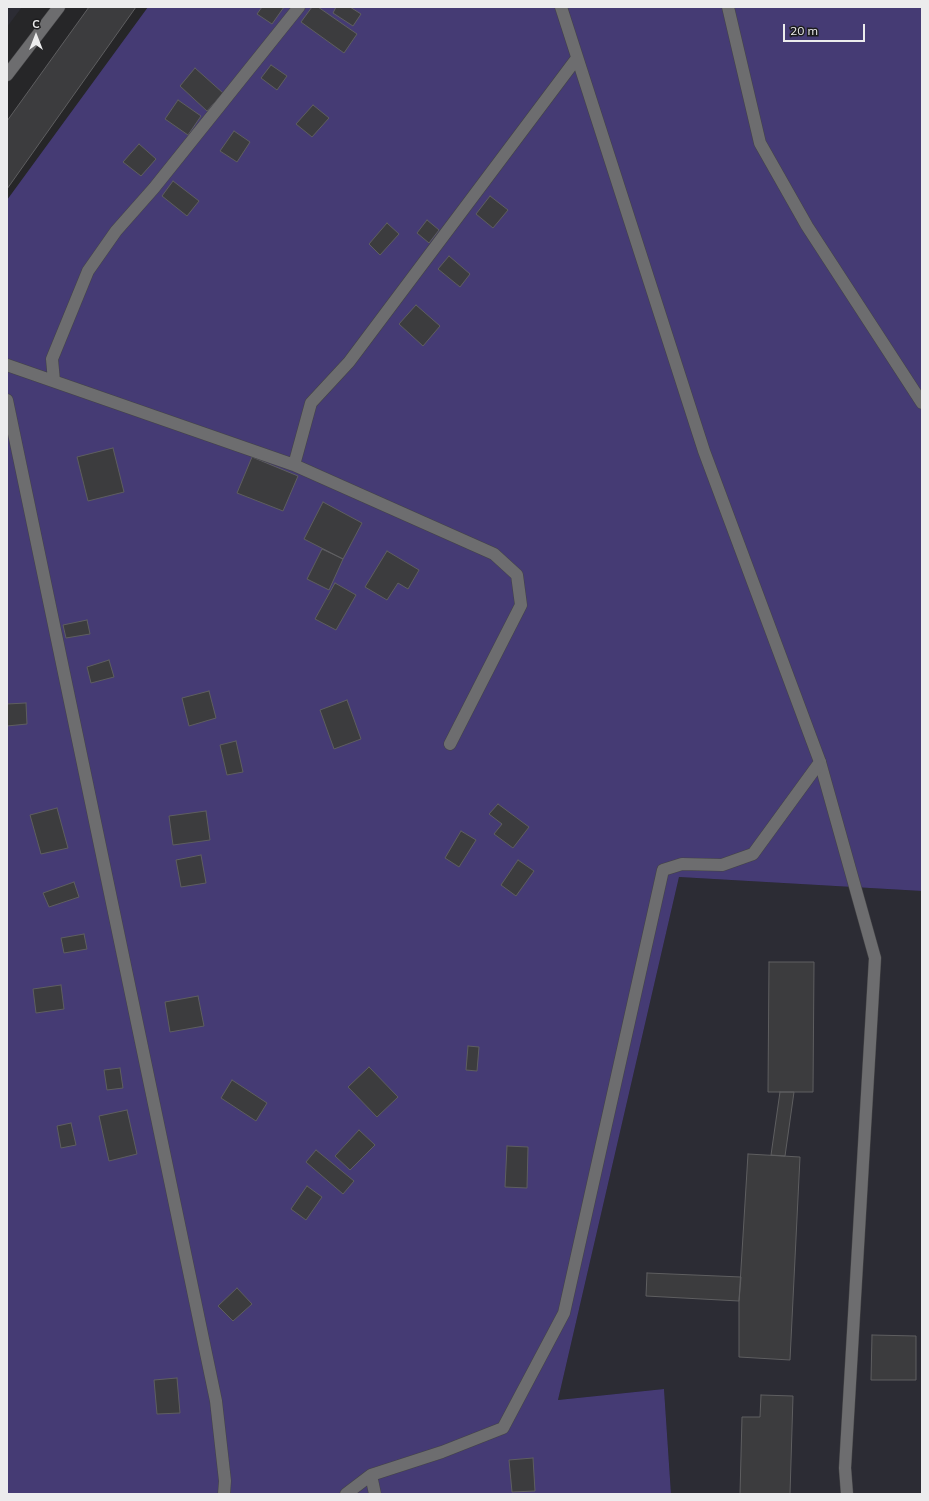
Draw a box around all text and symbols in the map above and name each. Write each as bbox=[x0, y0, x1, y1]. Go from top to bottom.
north arrow bbox=[16, 16, 56, 56]
scale bar bbox=[785, 16, 867, 42]
text: С bbox=[32, 17, 40, 31]
text: 20 m bbox=[790, 23, 818, 38]

